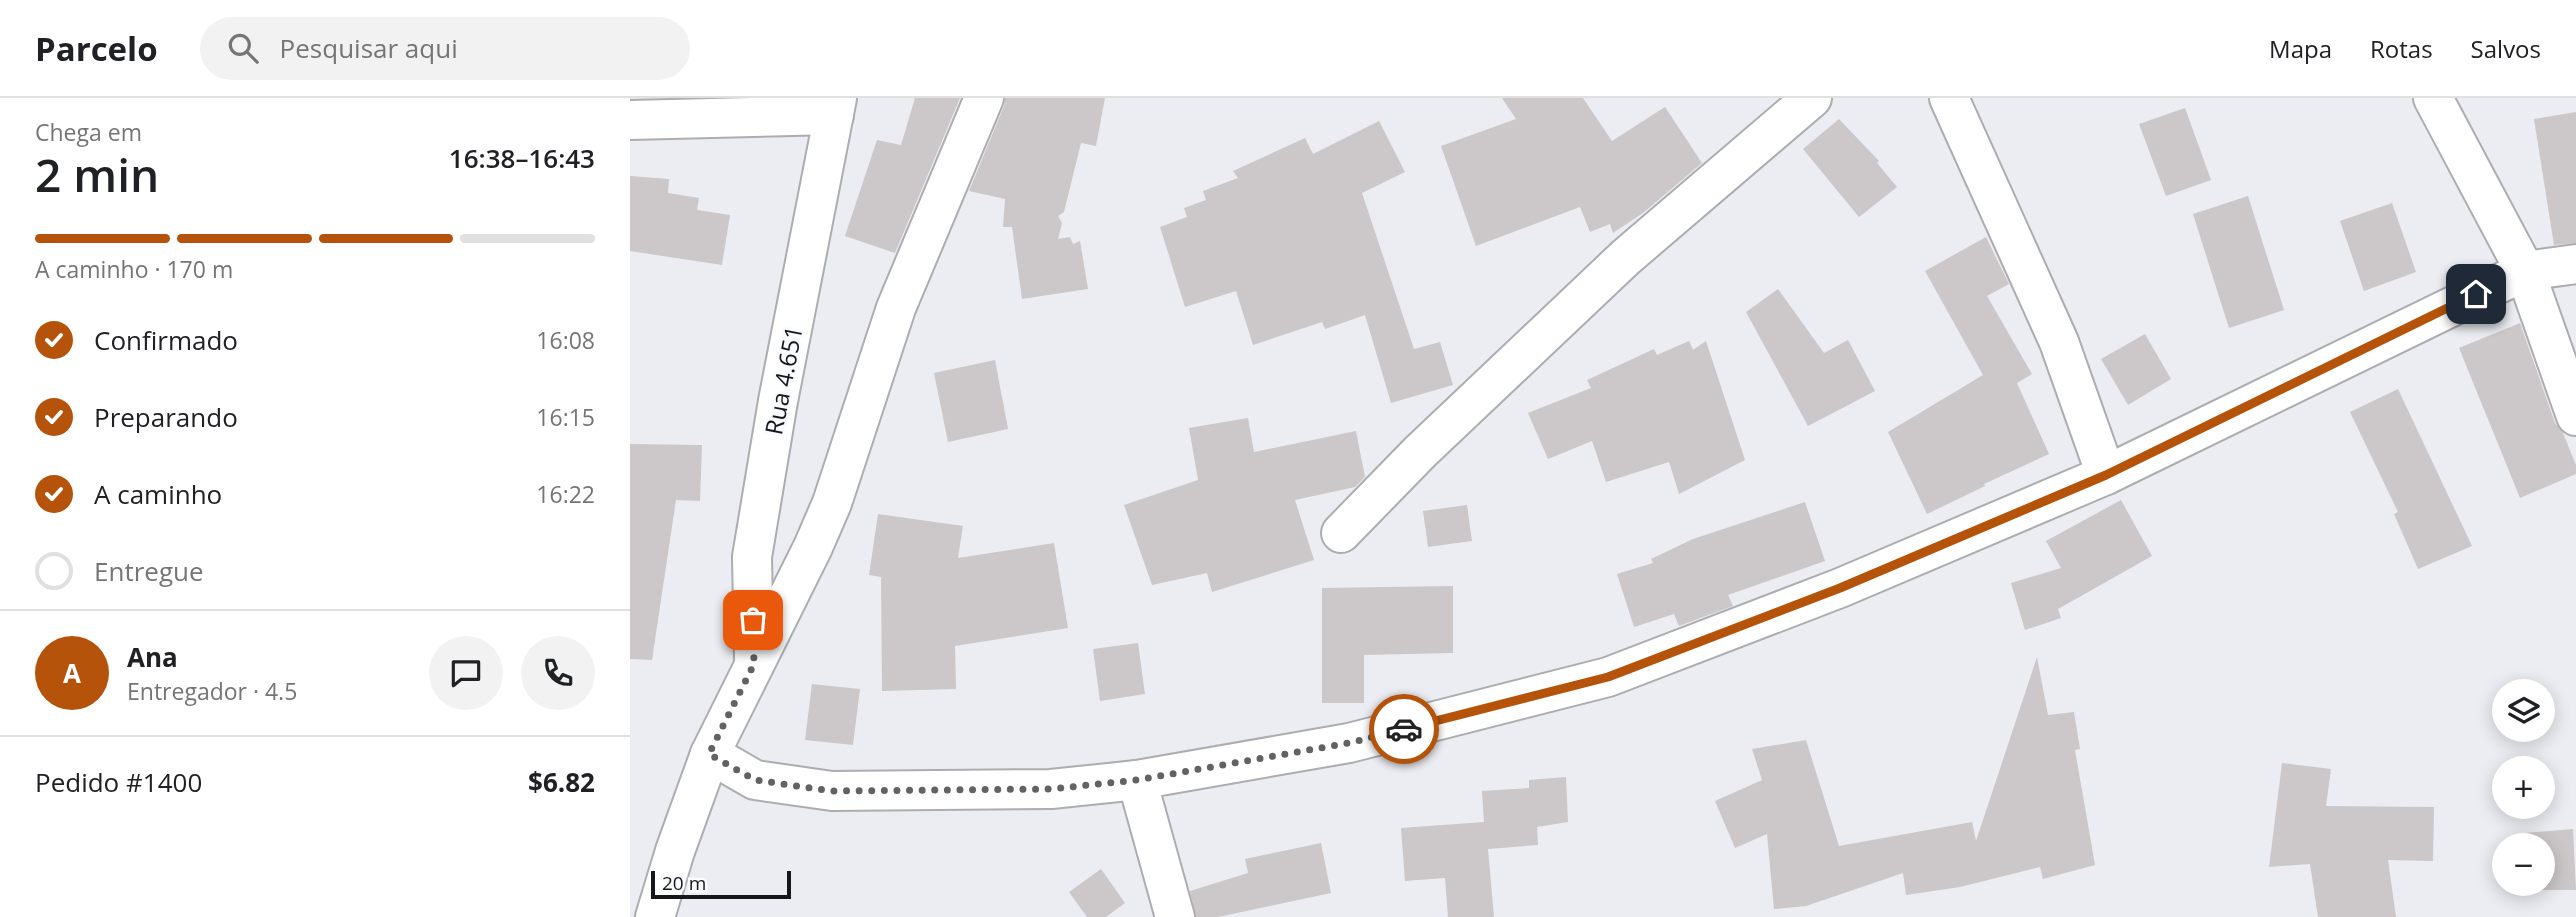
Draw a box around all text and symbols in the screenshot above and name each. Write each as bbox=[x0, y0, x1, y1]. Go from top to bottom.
search box bbox=[200, 17, 690, 80]
text: Parcelo bbox=[35, 26, 158, 71]
icon: search bbox=[224, 29, 262, 67]
text: Pesquisar aqui bbox=[280, 30, 458, 66]
text: Mapa bbox=[2269, 32, 2332, 65]
text: Rotas bbox=[2370, 32, 2433, 65]
text: Salvos bbox=[2471, 32, 2541, 65]
text: Chega em bbox=[35, 116, 142, 148]
text: 16:38–16:43 bbox=[449, 140, 595, 176]
text: 2 min bbox=[35, 143, 159, 205]
text: A caminho · 170 m bbox=[35, 253, 233, 285]
pin bbox=[2446, 264, 2506, 324]
icon: home bbox=[2457, 275, 2495, 313]
icon: check bbox=[35, 321, 73, 359]
text: Confirmado bbox=[94, 322, 238, 358]
street label: Rua 4.651 bbox=[756, 323, 810, 437]
text: 16:08 bbox=[536, 324, 595, 356]
icon: check bbox=[35, 398, 73, 436]
text: Preparando bbox=[94, 399, 238, 435]
text: 16:15 bbox=[536, 401, 595, 433]
icon: check bbox=[35, 475, 73, 513]
text: A caminho bbox=[94, 476, 222, 512]
text: 16:22 bbox=[536, 478, 595, 510]
text: Entregue bbox=[94, 553, 204, 589]
pin bbox=[723, 590, 783, 650]
icon: bag bbox=[734, 601, 772, 639]
button: chat bbox=[429, 636, 503, 710]
button: phone bbox=[521, 636, 595, 710]
text: Ana bbox=[127, 639, 178, 675]
text: A bbox=[63, 655, 81, 691]
text: Entregador · 4.5 bbox=[127, 675, 297, 707]
map controls bbox=[2492, 679, 2555, 896]
button: layers bbox=[2492, 679, 2555, 742]
courier bbox=[1369, 694, 1439, 764]
icon: car bbox=[1385, 710, 1423, 748]
button: + bbox=[2492, 756, 2555, 819]
text: Pedido #1400 bbox=[35, 764, 202, 800]
text: $6.82 bbox=[528, 764, 595, 800]
button: − bbox=[2492, 833, 2555, 896]
scale bar bbox=[651, 868, 791, 900]
text: 20 m bbox=[662, 870, 706, 896]

